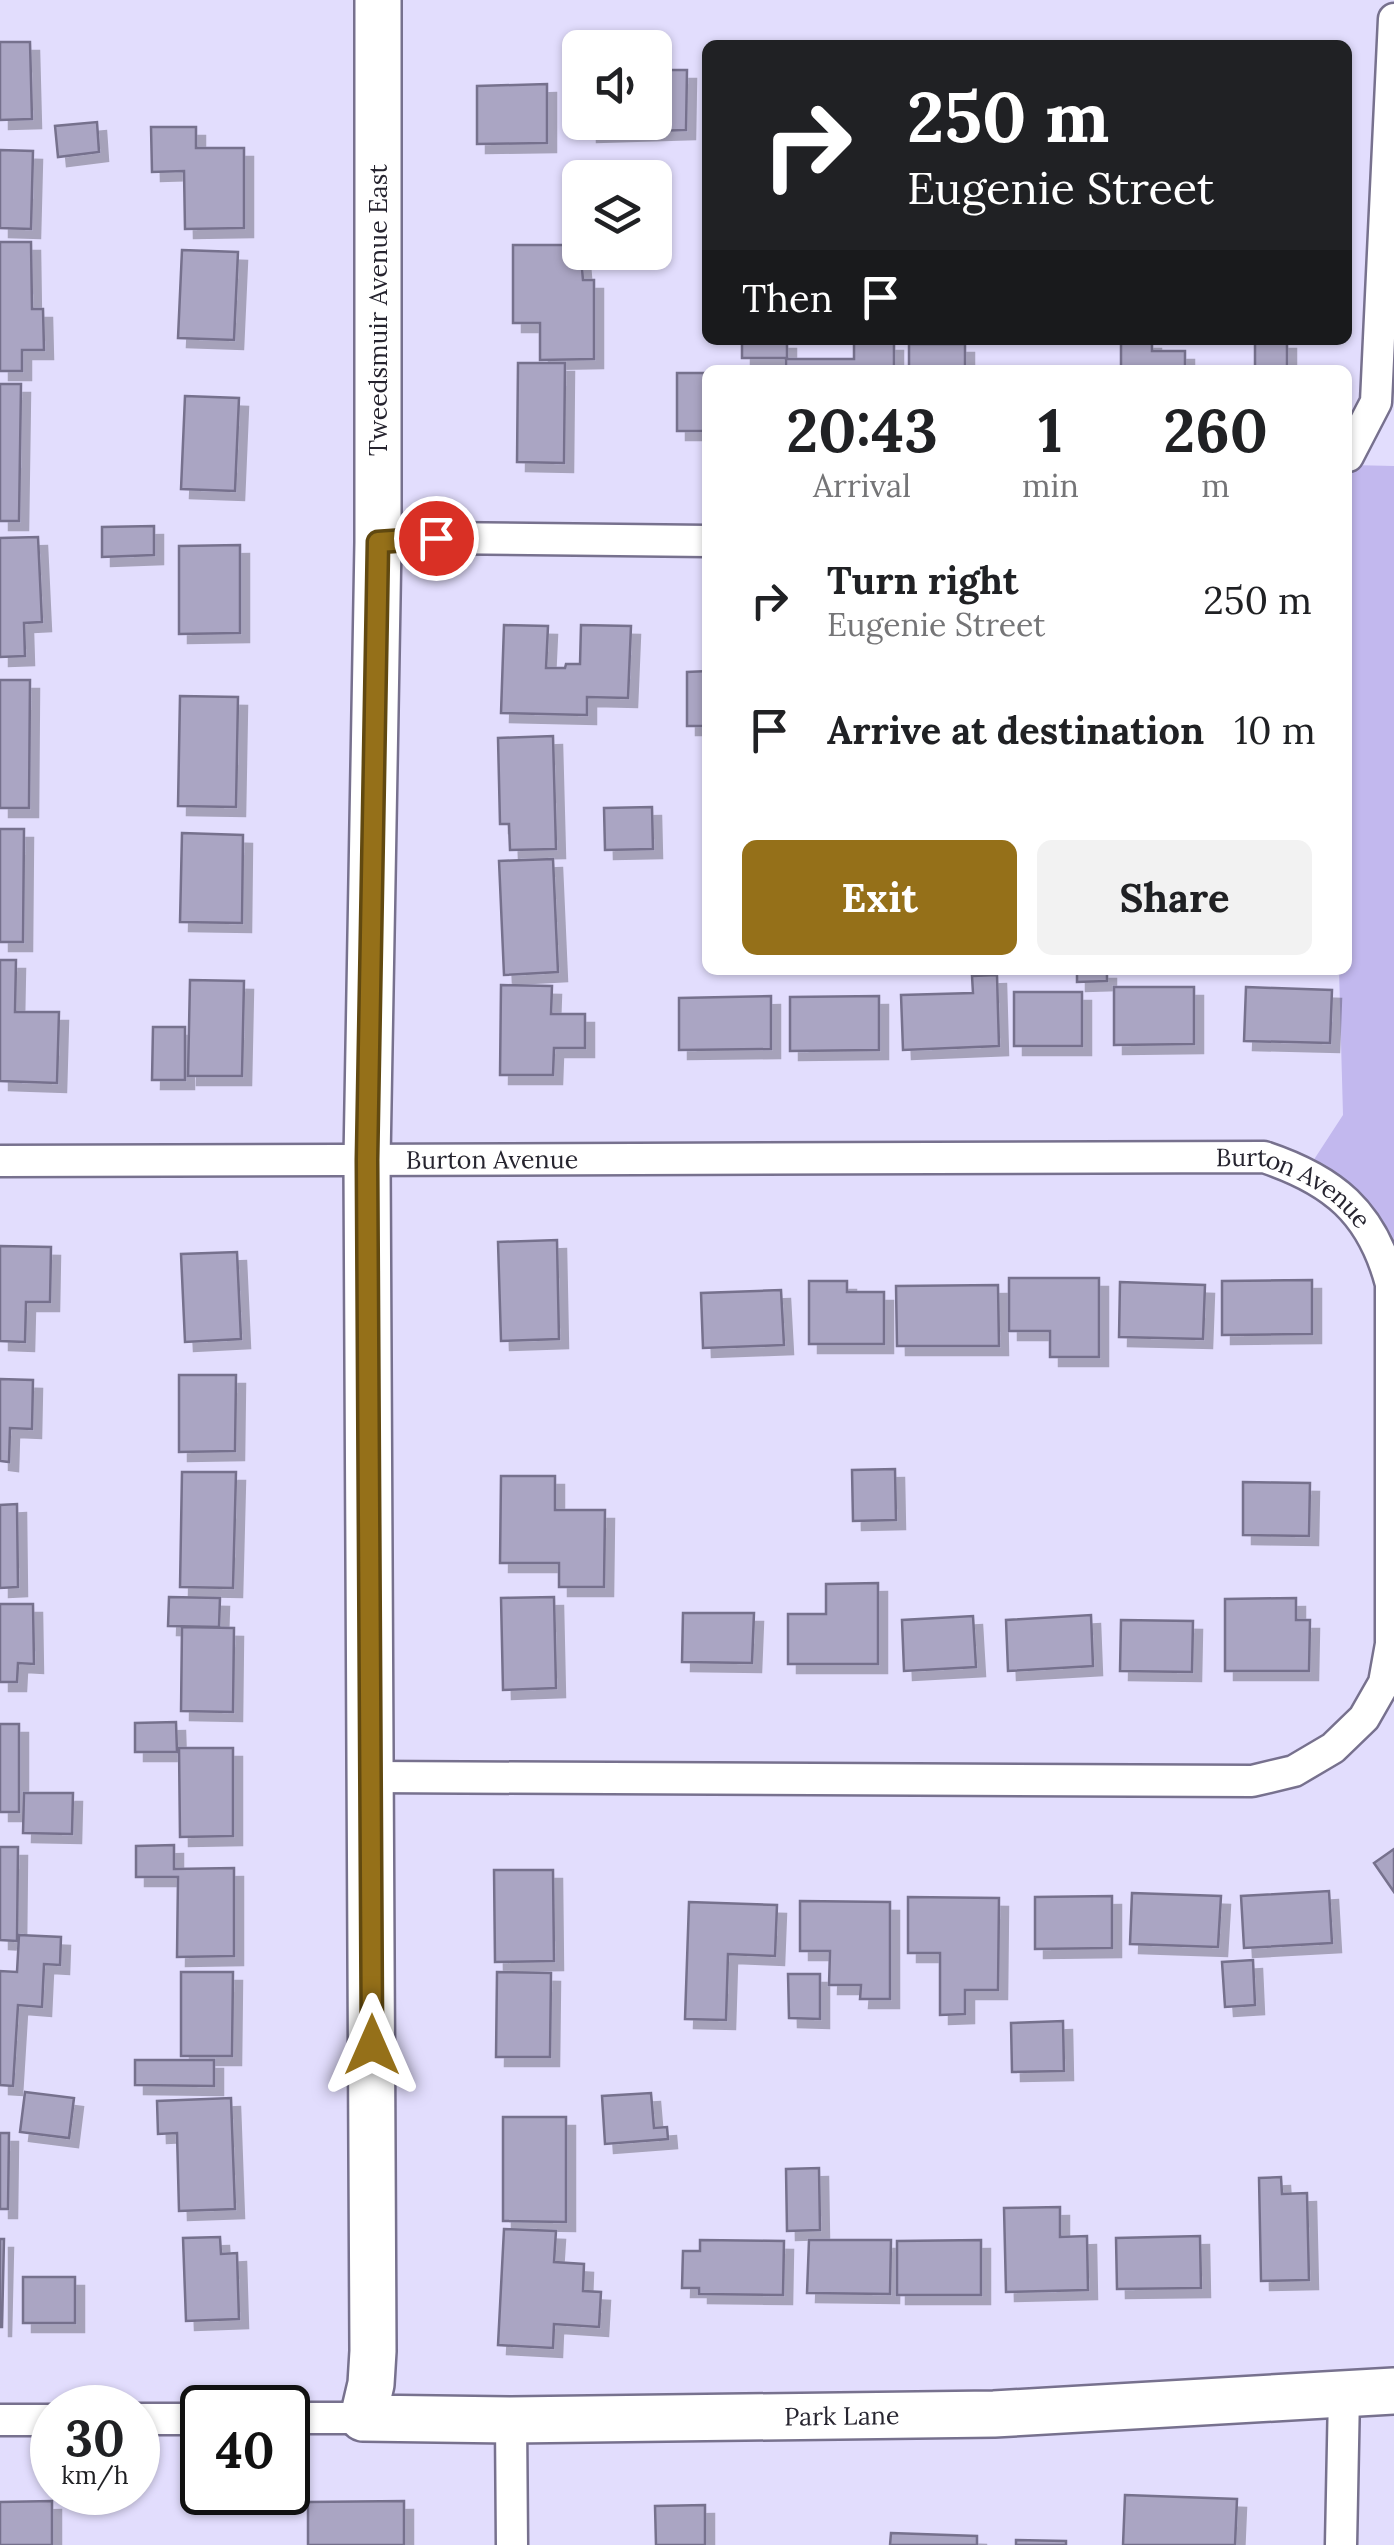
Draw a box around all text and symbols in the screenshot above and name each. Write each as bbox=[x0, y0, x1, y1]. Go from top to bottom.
map controls bbox=[562, 30, 672, 270]
button: sound bbox=[562, 30, 672, 140]
text: 250 m bbox=[907, 72, 1109, 161]
icon: right bbox=[742, 80, 872, 210]
text: Eugenie Street bbox=[907, 159, 1214, 216]
button: layers bbox=[562, 160, 672, 270]
street label: Tweedsmuir Avenue East bbox=[362, 164, 394, 456]
icon: arrive bbox=[853, 270, 908, 325]
text: Then bbox=[742, 274, 833, 322]
text: 20:43 bbox=[786, 392, 938, 468]
text: 1 bbox=[1038, 392, 1063, 468]
text: 260 bbox=[1163, 392, 1268, 468]
text: Arrival bbox=[813, 465, 911, 506]
text: min bbox=[1022, 465, 1079, 506]
text: m bbox=[1201, 465, 1230, 506]
pin bbox=[394, 496, 479, 581]
icon: arrive bbox=[409, 511, 464, 566]
text: Turn right bbox=[827, 556, 1018, 604]
icon: right bbox=[742, 573, 797, 628]
text: 250 m bbox=[1203, 576, 1312, 624]
text: Eugenie Street bbox=[827, 604, 1046, 645]
icon: arrive bbox=[742, 703, 797, 758]
text: Arrive at destination bbox=[827, 706, 1204, 754]
text: 10 m bbox=[1234, 706, 1316, 754]
button: Exit bbox=[742, 840, 1017, 955]
button: Share bbox=[1037, 840, 1312, 955]
street label: Burton Avenue bbox=[1216, 1141, 1378, 1234]
street label: Burton Avenue bbox=[406, 1143, 578, 1176]
position arrow bbox=[320, 1993, 424, 2097]
speed limit sign: 40 bbox=[180, 2385, 310, 2515]
street label: Park Lane bbox=[784, 2399, 900, 2433]
text: 30 bbox=[65, 2406, 125, 2470]
text: km/h bbox=[61, 2459, 129, 2491]

